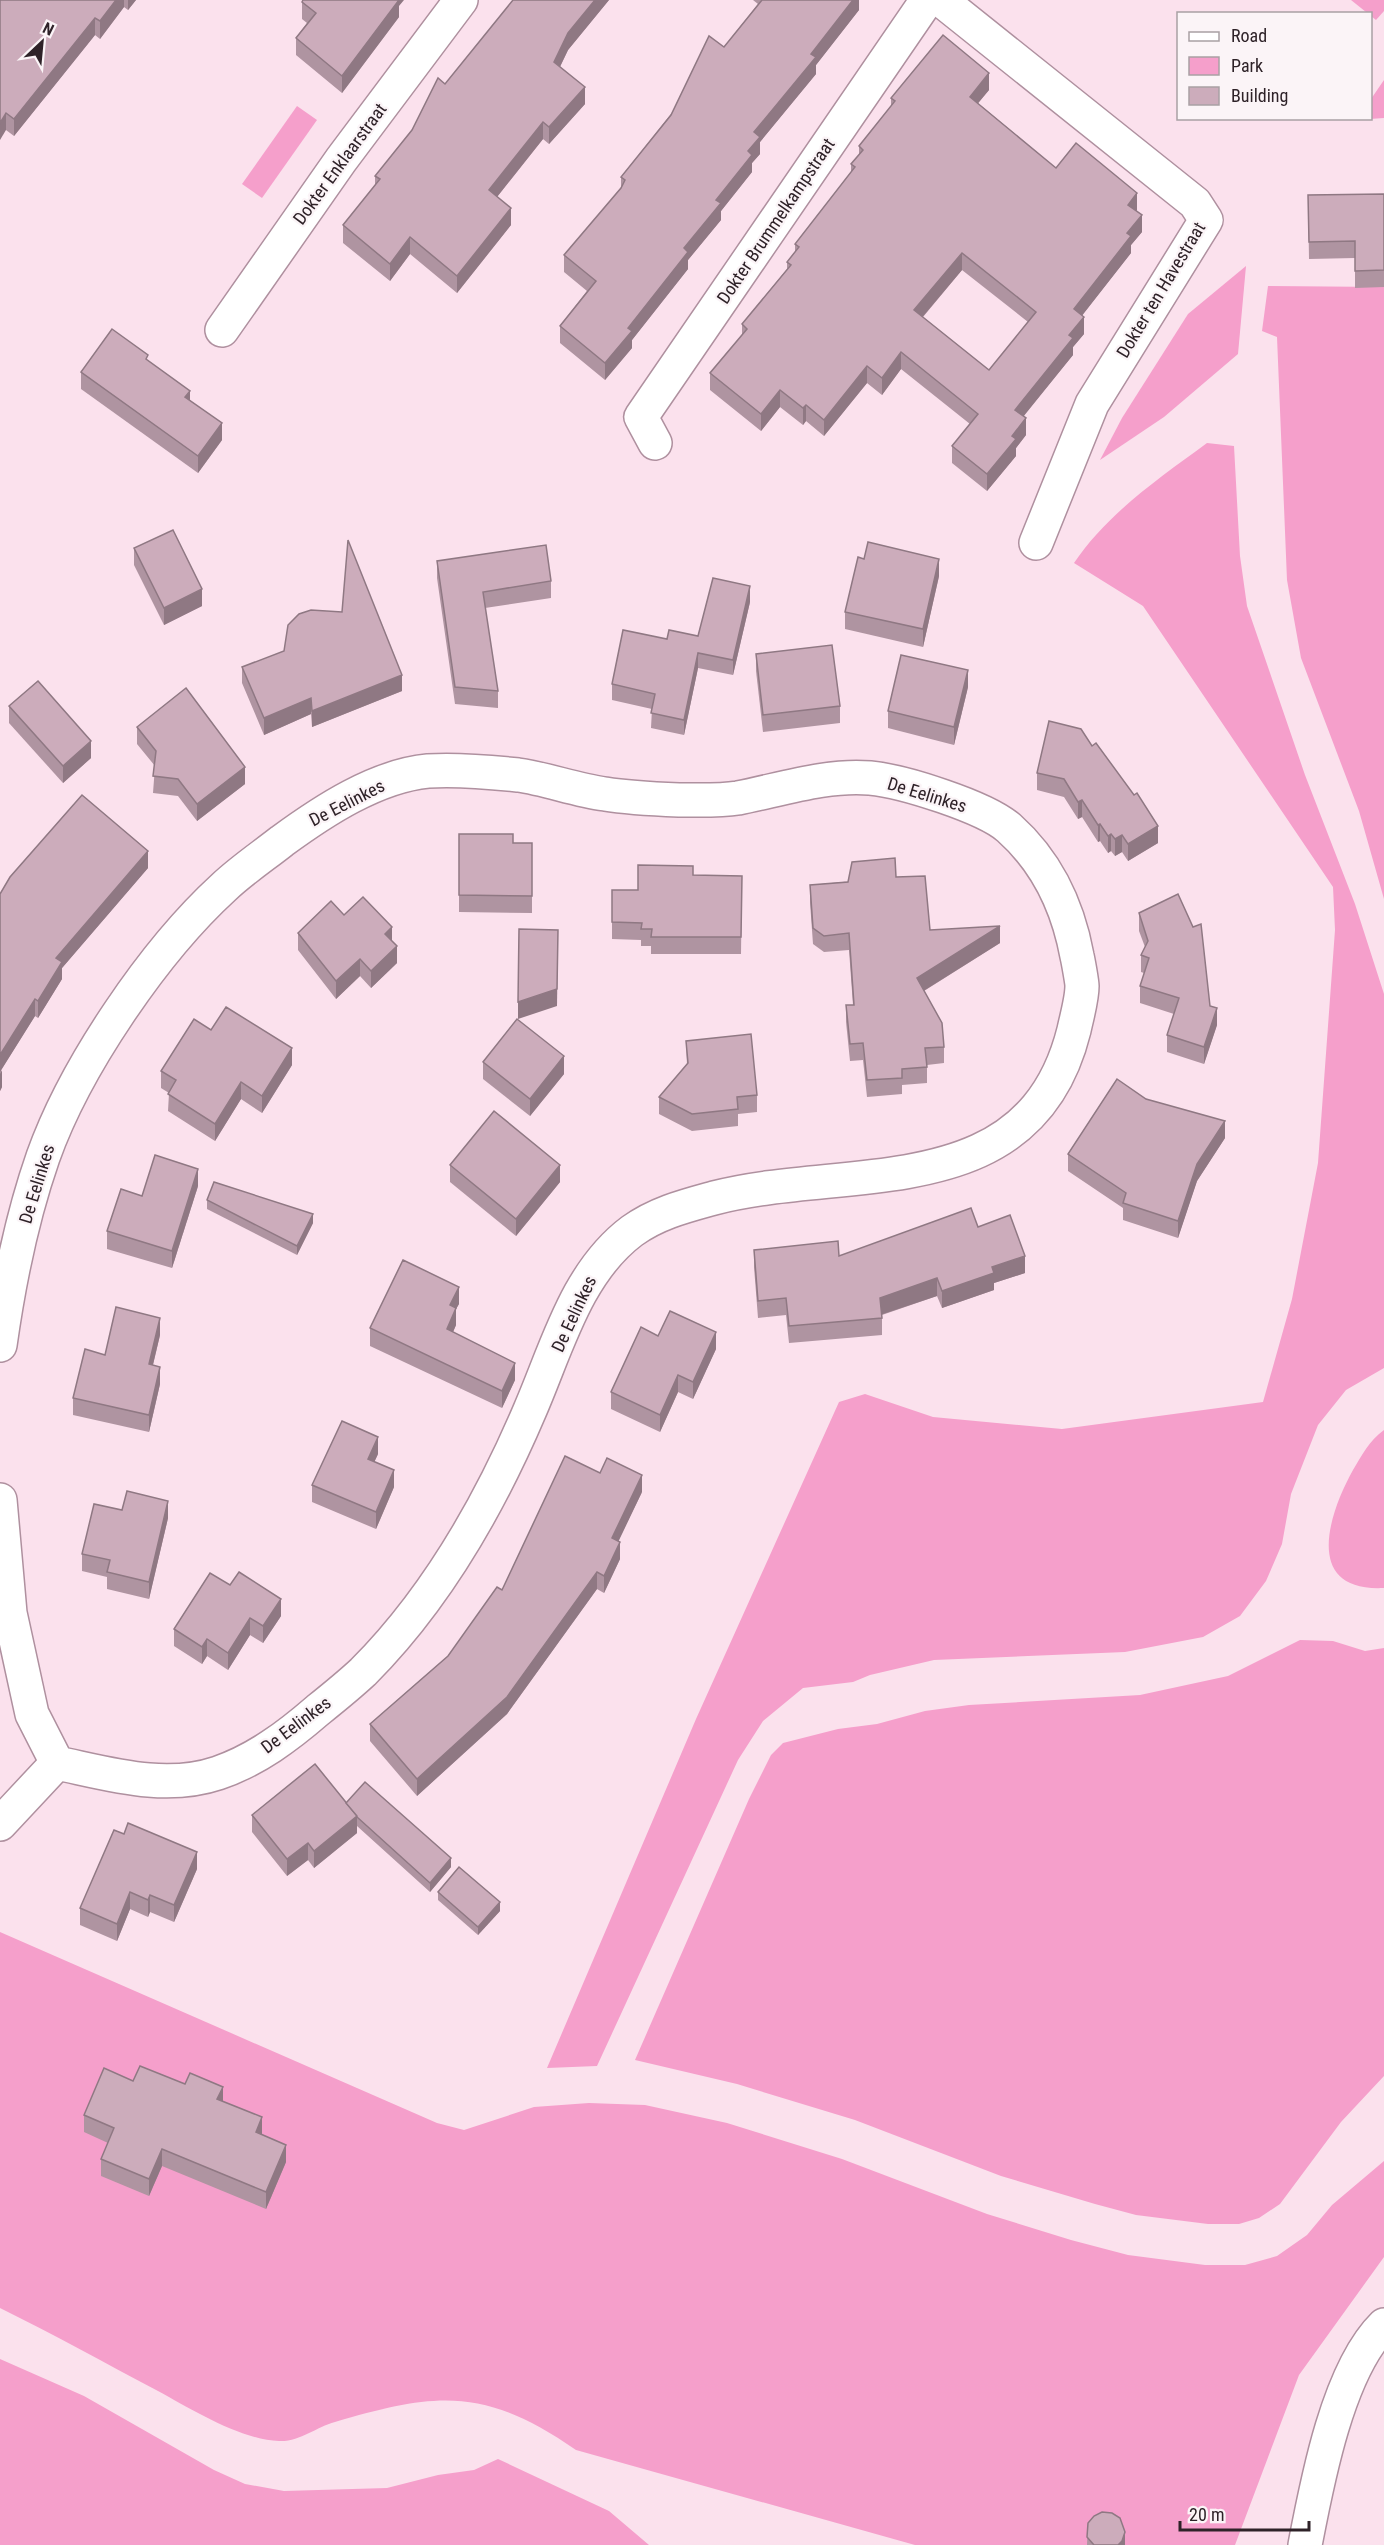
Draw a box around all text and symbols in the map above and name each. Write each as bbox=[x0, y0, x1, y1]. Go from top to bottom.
north arrow bbox=[12, 12, 72, 72]
legend bbox=[1177, 12, 1372, 120]
text: N bbox=[40, 18, 57, 40]
text: Road bbox=[1231, 25, 1267, 46]
text: Park bbox=[1231, 55, 1263, 76]
text: Building bbox=[1231, 85, 1288, 106]
street label: Dokter Enklaarstraat bbox=[289, 99, 391, 228]
street label: Dokter Brummelkampstraat bbox=[712, 134, 839, 307]
street label: Dokter ten Havestraat bbox=[1112, 218, 1209, 361]
street label: De Eelinkes bbox=[885, 773, 969, 816]
street label: De Eelinkes bbox=[306, 775, 388, 830]
street label: De Eelinkes bbox=[15, 1142, 58, 1226]
street label: De Eelinkes bbox=[547, 1272, 600, 1355]
street label: De Eelinkes bbox=[257, 1692, 335, 1758]
scale bar bbox=[1180, 2494, 1309, 2532]
text: 20 m bbox=[1189, 2504, 1224, 2525]

